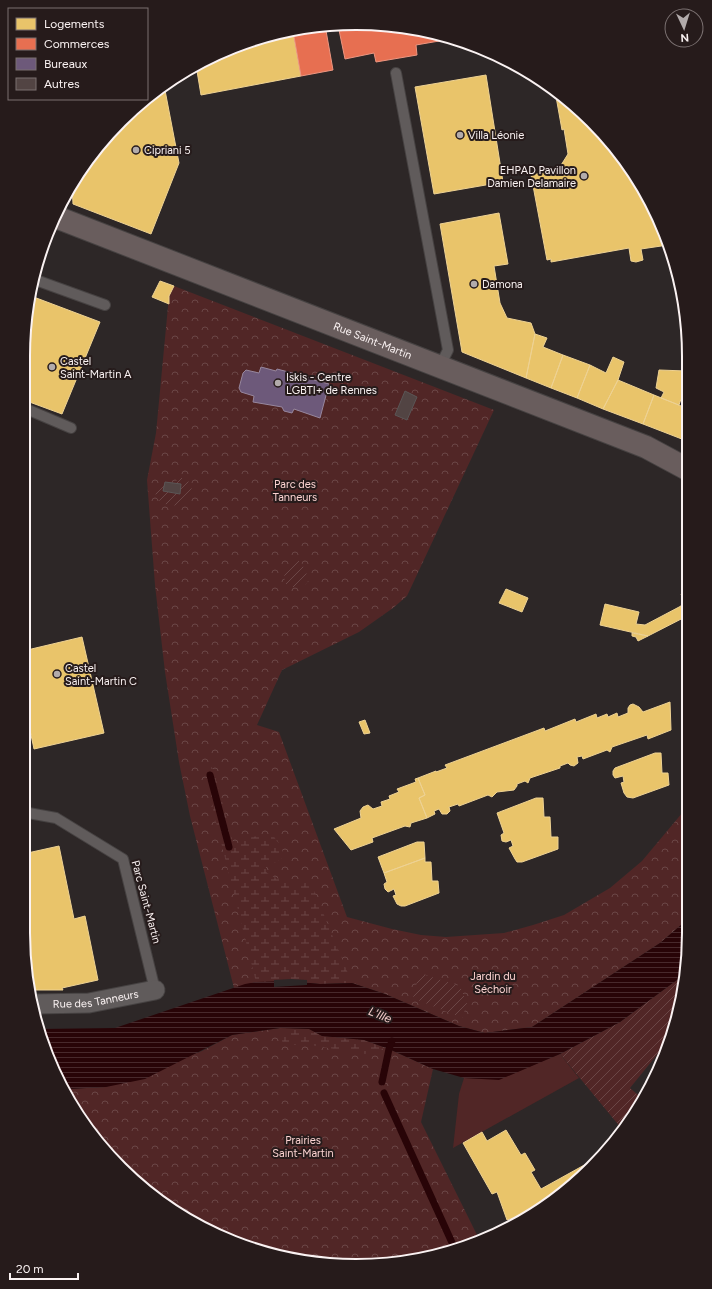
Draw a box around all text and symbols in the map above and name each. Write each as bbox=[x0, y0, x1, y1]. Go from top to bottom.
legend bbox=[8, 8, 148, 100]
north arrow bbox=[664, 8, 704, 48]
text: Logements bbox=[44, 17, 105, 31]
text: N bbox=[680, 31, 689, 44]
text: Commerces bbox=[44, 37, 110, 51]
text: Bureaux bbox=[44, 57, 87, 71]
text: Autres bbox=[44, 77, 80, 91]
place label: Villa Léonie bbox=[468, 129, 524, 142]
marker: Villa Léonie bbox=[455, 130, 465, 140]
place label: Cipriani 5 bbox=[144, 144, 191, 157]
marker: Cipriani 5 bbox=[131, 145, 141, 155]
place label: EHPAD Pavillon Damien Delamaire bbox=[487, 164, 576, 190]
marker: EHPAD Pavillon Damien Delamaire bbox=[579, 171, 589, 181]
place label: Damona bbox=[482, 278, 523, 291]
marker: Damona bbox=[469, 279, 479, 289]
street label: Rue Saint-Martin bbox=[332, 319, 414, 362]
place label: Castel Saint-Martin A bbox=[60, 355, 132, 381]
marker: Castel Saint-Martin A bbox=[47, 362, 57, 372]
place label: Iskis - Centre LGBTI+ de Rennes bbox=[286, 371, 377, 397]
marker: Iskis - Centre LGBTI+ de Rennes bbox=[273, 378, 283, 388]
park label: Parc des Tanneurs bbox=[273, 478, 317, 504]
place label: Castel Saint-Martin C bbox=[65, 662, 137, 688]
marker: Castel Saint-Martin C bbox=[52, 669, 62, 679]
street label: Parc Saint-Martin bbox=[129, 859, 163, 945]
park label: Jardin du Séchoir bbox=[470, 970, 516, 996]
street label: Rue des Tanneurs bbox=[53, 987, 140, 1010]
water label: L'Ille bbox=[366, 1004, 394, 1026]
park label: Prairies Saint-Martin bbox=[272, 1134, 334, 1160]
scale bar bbox=[10, 1255, 78, 1281]
text: 20 m bbox=[16, 1262, 44, 1276]

